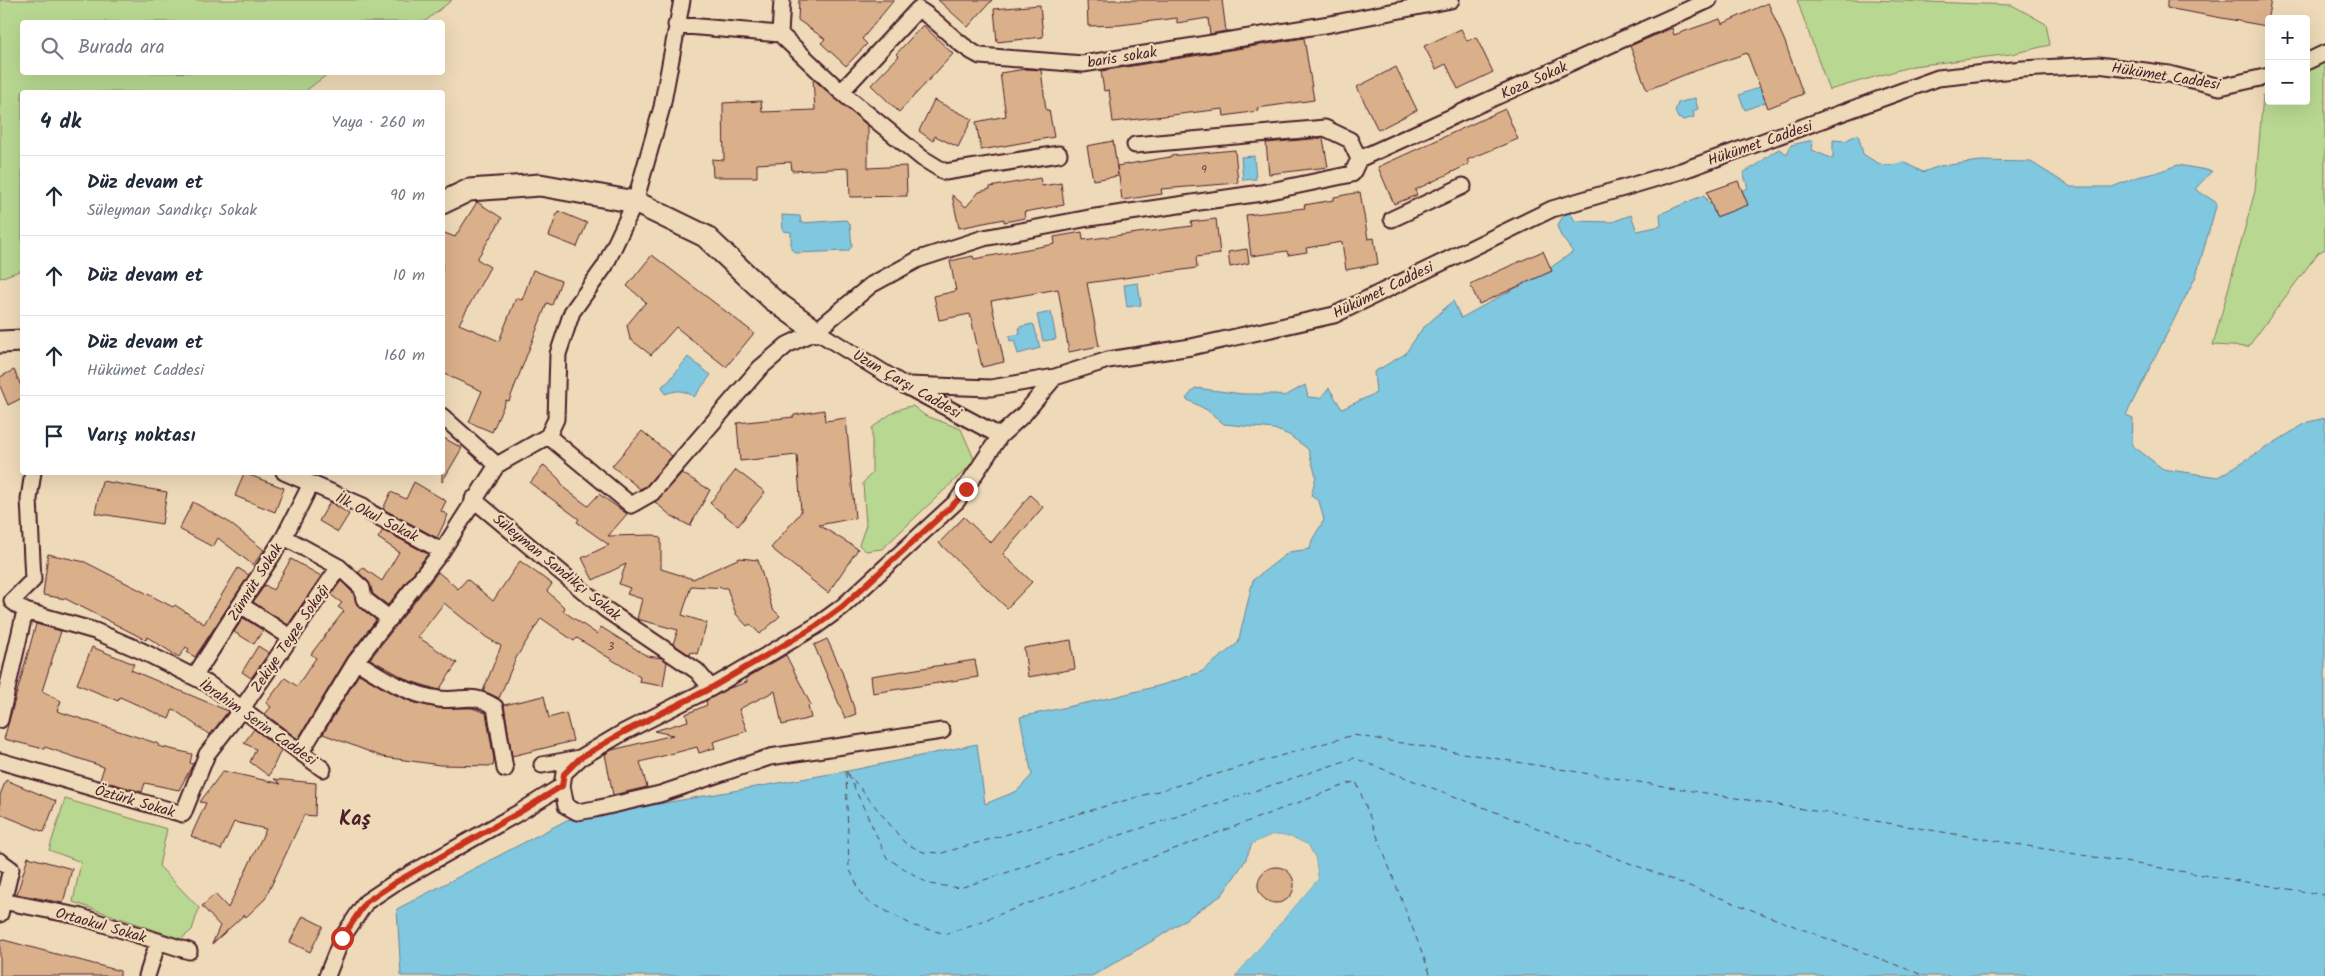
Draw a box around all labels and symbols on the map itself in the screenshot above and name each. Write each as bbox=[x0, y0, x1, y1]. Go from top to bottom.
street label: baris sokak bbox=[1086, 40, 1160, 75]
street label: Koza Sokak bbox=[1497, 55, 1573, 106]
street label: Hükümet Caddesi bbox=[2110, 57, 2223, 98]
street label: Hükümet Caddesi bbox=[1705, 114, 1817, 173]
house number: 9 bbox=[1201, 160, 1207, 179]
street label: Hükümet Caddesi bbox=[1329, 255, 1439, 326]
street label: Uzun Çarşı Caddesi bbox=[848, 344, 966, 426]
route end bbox=[955, 478, 978, 501]
street label: İlk Okul Sokak bbox=[331, 487, 423, 550]
street label: Süleyman Sandıkçı Sokak bbox=[487, 508, 627, 628]
street label: Zümrüt Sokak bbox=[222, 538, 290, 626]
street label: Zekiye Teyze Sokağı bbox=[245, 579, 336, 698]
house number: 3 bbox=[608, 637, 615, 656]
street label: İbrahim Serin Caddesi bbox=[194, 673, 322, 773]
street label: Öztürk Sokak bbox=[92, 779, 179, 825]
district label: Kaş bbox=[339, 804, 371, 836]
street label: Ortaokul Sokak bbox=[52, 902, 150, 951]
route start bbox=[331, 927, 354, 950]

